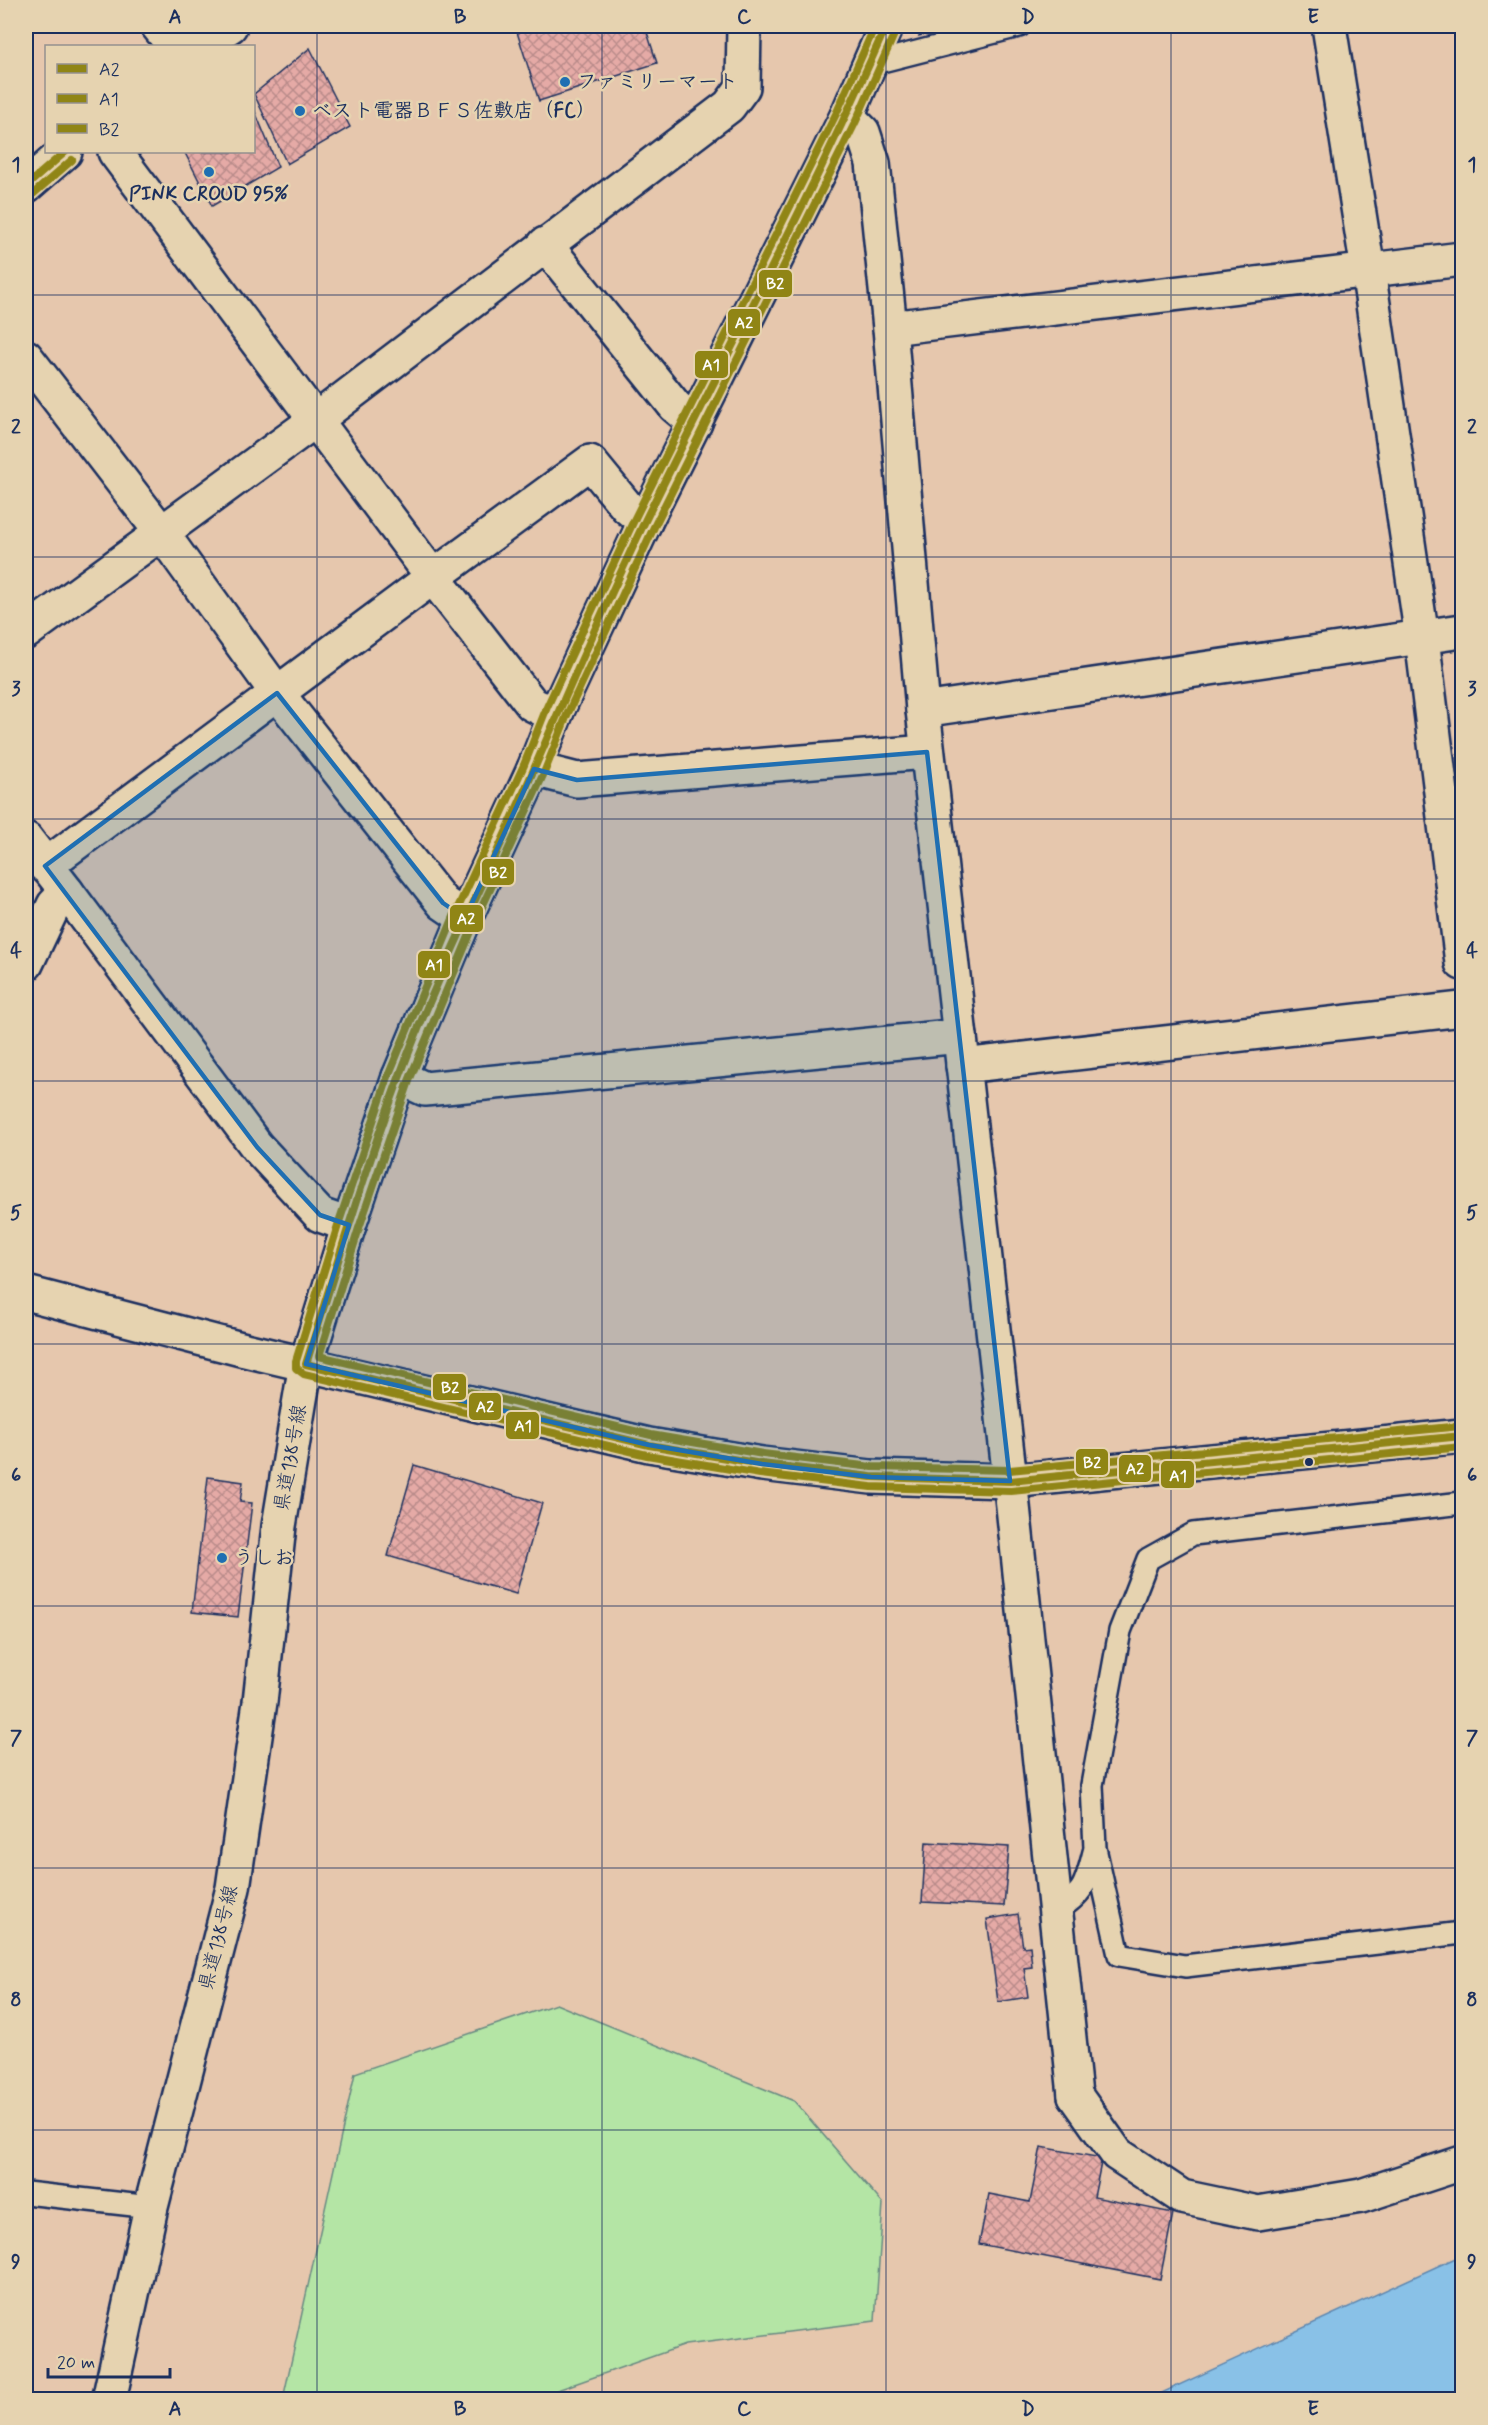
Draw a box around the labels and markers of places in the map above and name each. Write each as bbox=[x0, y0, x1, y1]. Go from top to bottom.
place label: ファミリーマート bbox=[577, 69, 738, 96]
marker: ファミリーマート bbox=[558, 75, 572, 89]
place label: ベスト電器ＢＦＳ佐敷店（FC） bbox=[312, 98, 596, 125]
marker: ベスト電器ＢＦＳ佐敷店（FC） bbox=[293, 104, 307, 118]
marker: PINK CROUD 95% bbox=[202, 165, 216, 179]
place label: PINK CROUD 95% bbox=[129, 181, 289, 208]
unlabelled marker bbox=[1303, 1456, 1315, 1468]
place label: うしお bbox=[234, 1545, 294, 1572]
marker: うしお bbox=[215, 1551, 229, 1565]

